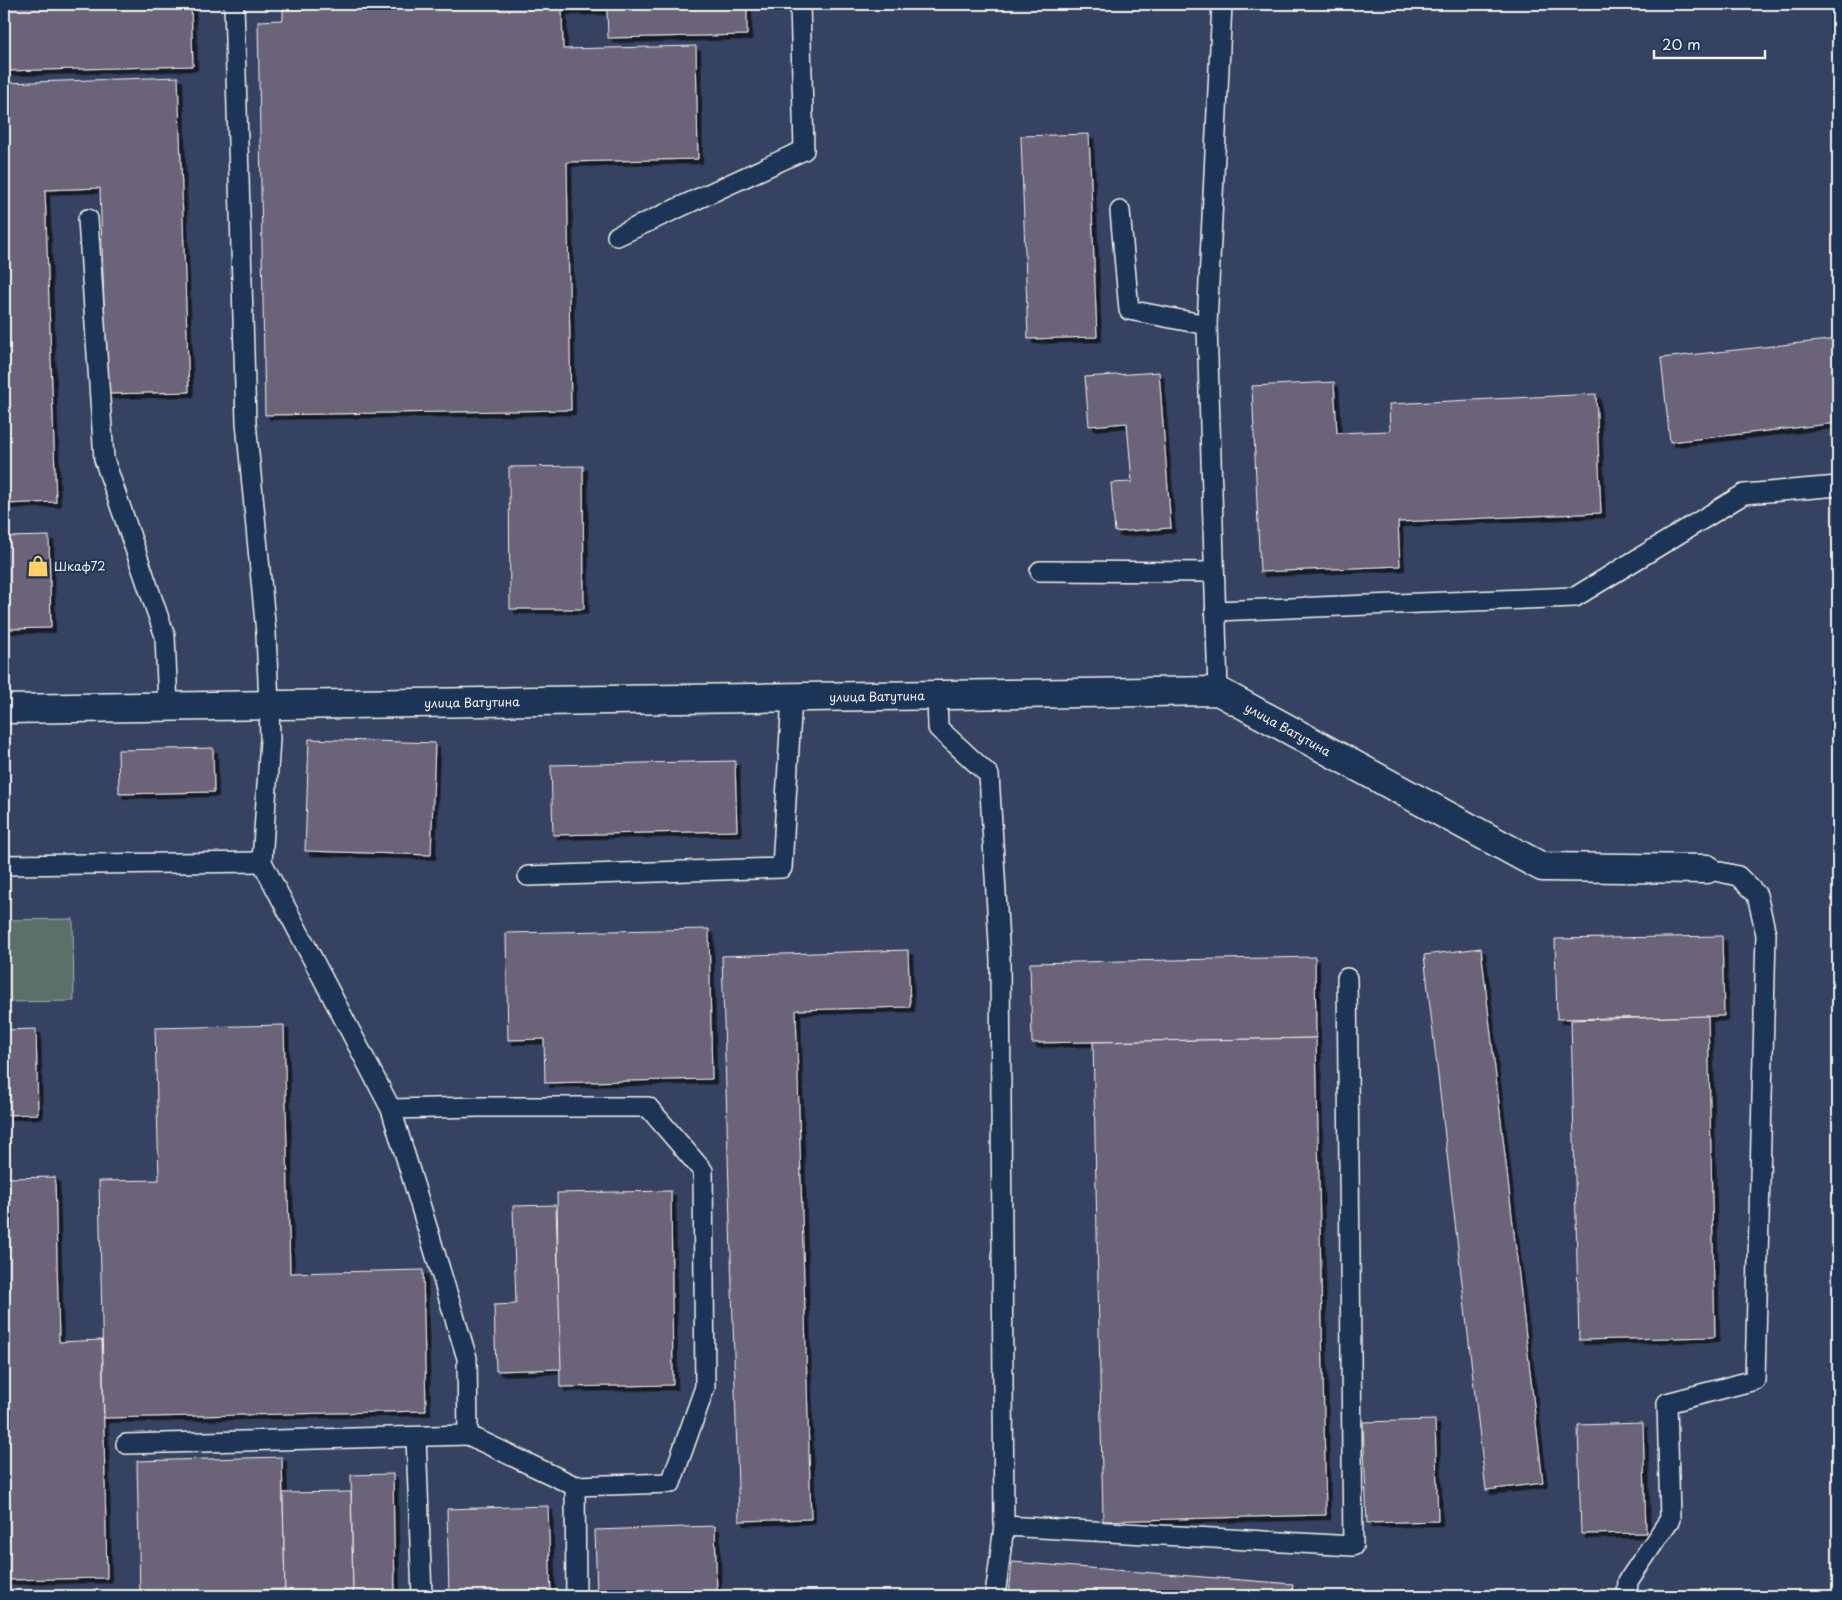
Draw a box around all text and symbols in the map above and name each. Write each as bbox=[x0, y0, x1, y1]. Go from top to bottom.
scale bar bbox=[1654, 28, 1766, 60]
text: 20 m bbox=[1662, 32, 1701, 55]
shop icon: Шкаф72 bbox=[25, 553, 51, 579]
place label: Шкаф72 bbox=[54, 557, 106, 575]
street label: улица Ватутина bbox=[829, 686, 925, 706]
street label: улица Ватутина bbox=[424, 692, 520, 712]
street label: улица Ватутина bbox=[1242, 698, 1335, 760]

